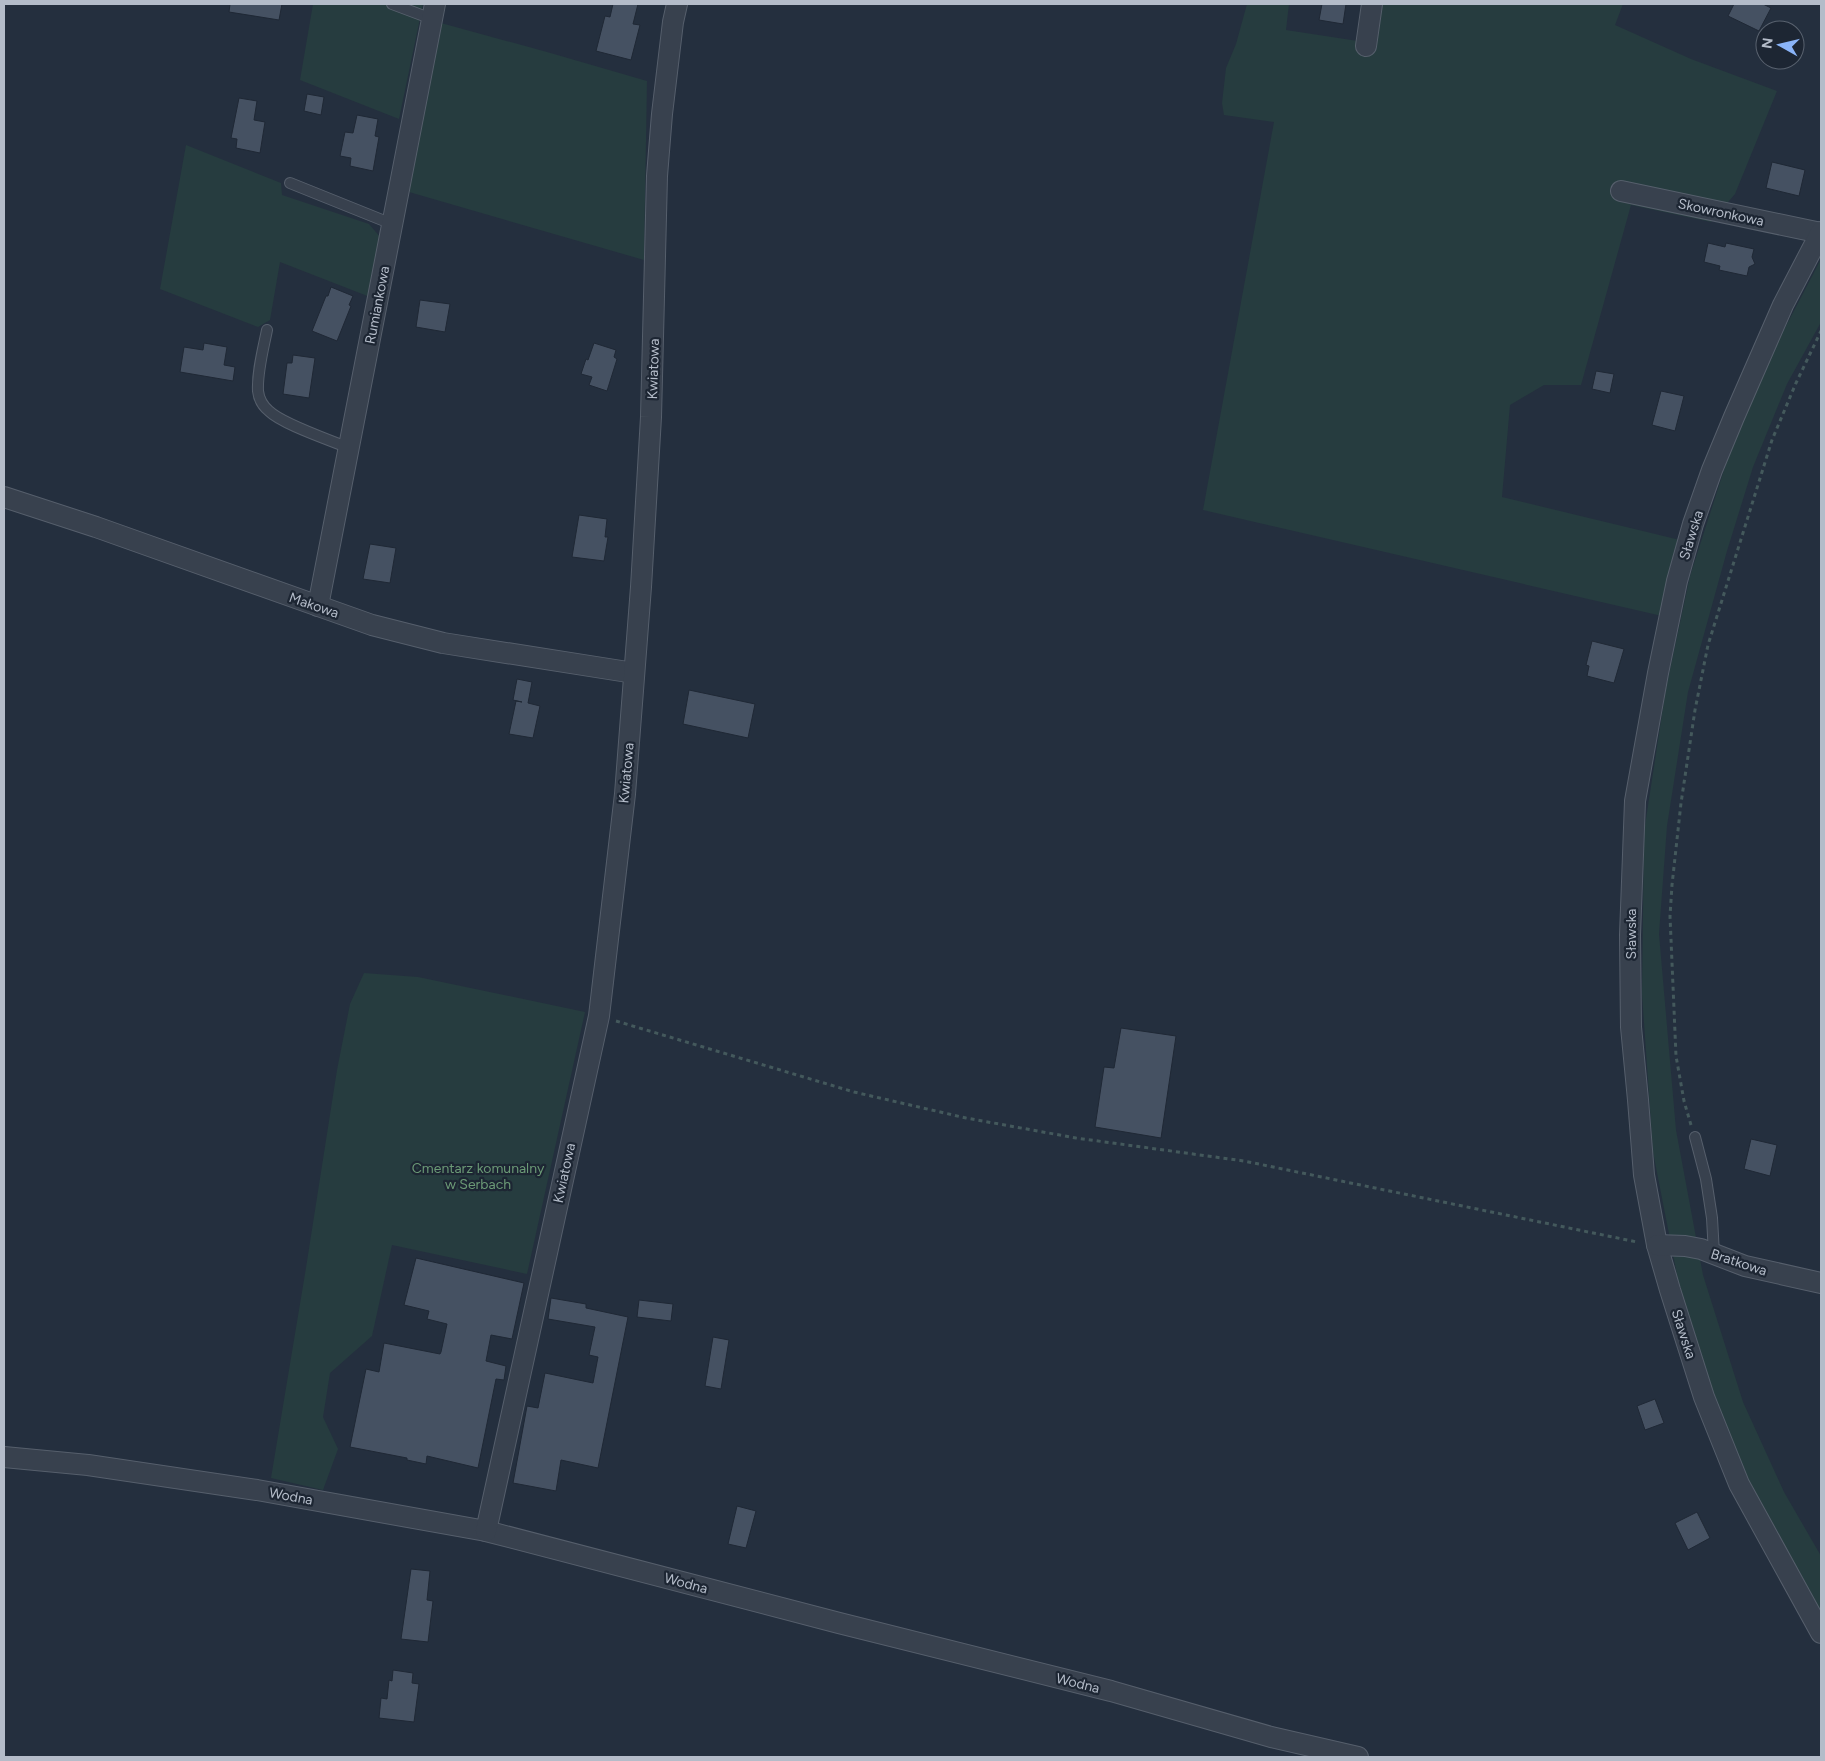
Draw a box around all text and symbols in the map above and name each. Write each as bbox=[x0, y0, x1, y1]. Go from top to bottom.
north arrow bbox=[1755, 20, 1805, 70]
text: N bbox=[1758, 37, 1777, 50]
street label: Skowronkowa bbox=[1676, 195, 1765, 230]
street label: Rumiankowa bbox=[362, 265, 393, 346]
street label: Kwiatowa bbox=[644, 338, 663, 400]
street label: Sławska bbox=[1676, 508, 1707, 562]
street label: Makowa bbox=[287, 589, 341, 622]
street label: Kwiatowa bbox=[615, 742, 638, 804]
street label: Sławska bbox=[1623, 909, 1640, 959]
street label: Kwiatowa bbox=[550, 1142, 579, 1205]
park label: Cmentarz komunalny w Serbach bbox=[412, 1160, 545, 1193]
street label: Bratkowa bbox=[1709, 1245, 1769, 1280]
street label: Sławska bbox=[1668, 1307, 1699, 1361]
street label: Wodna bbox=[268, 1484, 314, 1509]
street label: Wodna bbox=[662, 1570, 709, 1597]
street label: Wodna bbox=[1054, 1670, 1101, 1697]

